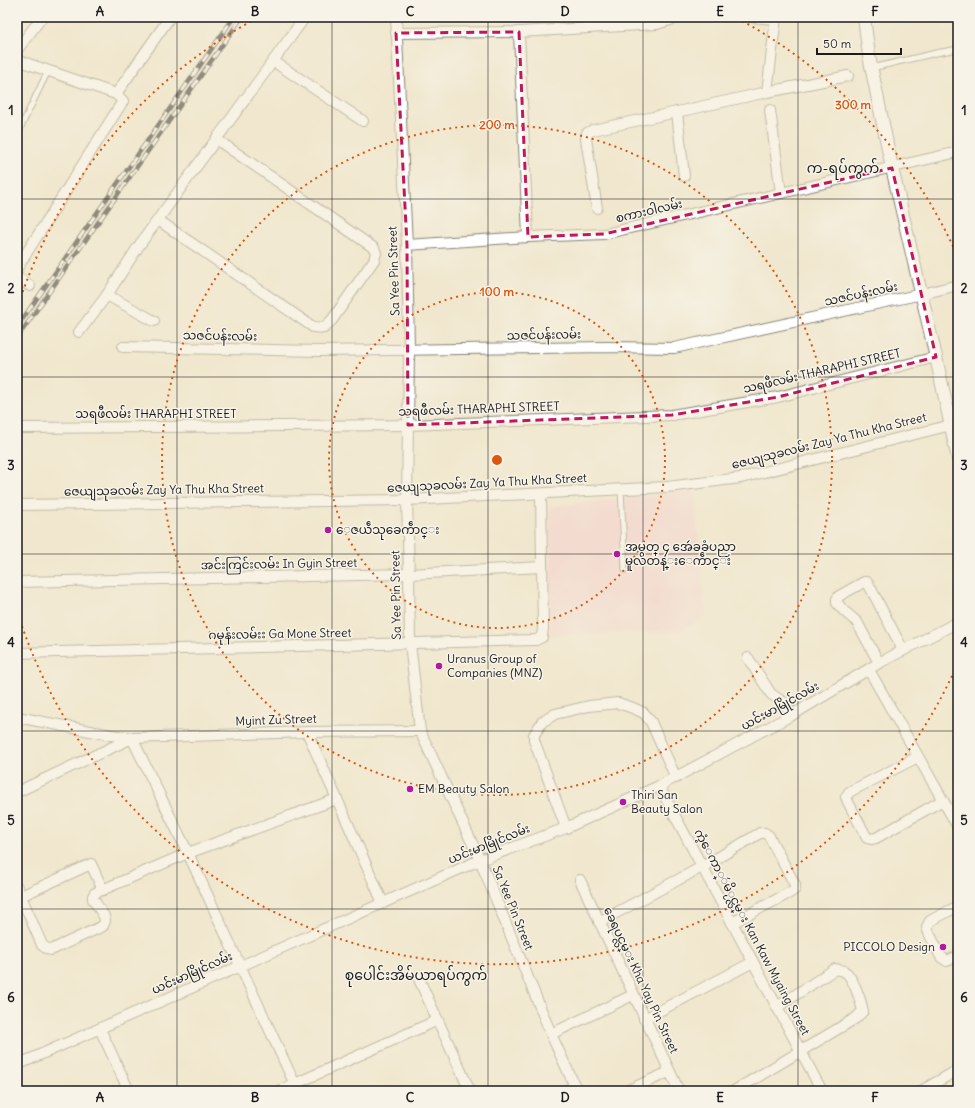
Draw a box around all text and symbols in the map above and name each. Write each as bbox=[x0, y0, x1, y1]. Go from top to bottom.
text: A bbox=[96, 3, 105, 20]
text: B bbox=[251, 3, 260, 20]
text: C bbox=[406, 3, 415, 20]
text: D bbox=[560, 3, 570, 20]
text: E bbox=[716, 3, 724, 20]
text: F bbox=[871, 3, 879, 20]
scale bar bbox=[817, 30, 901, 56]
text: 50 m bbox=[823, 36, 852, 51]
text: 300 m bbox=[835, 97, 871, 112]
text: 1 bbox=[8, 102, 14, 119]
text: 1 bbox=[961, 102, 967, 119]
text: 200 m bbox=[479, 117, 515, 132]
district label: က-ရပ်ကွက် bbox=[807, 158, 879, 180]
street label: စကားဝါလမ်း bbox=[614, 195, 684, 225]
street label: Sa Yee Pin Street bbox=[384, 226, 403, 316]
street label: သဇင်ပန်းလမ်း bbox=[823, 277, 899, 312]
text: 2 bbox=[7, 280, 15, 297]
text: 2 bbox=[960, 280, 968, 297]
text: 100 m bbox=[480, 284, 514, 299]
street label: သဇင်ပန်းလမ်း bbox=[507, 325, 581, 346]
street label: သဇင်ပန်းလမ်း bbox=[183, 326, 257, 347]
street label: သရဖီလမ်း THARAPHI STREET bbox=[741, 344, 903, 399]
street label: သရဖီလမ်း THARAPHI STREET bbox=[398, 397, 560, 422]
street label: သရဖီလမ်း THARAPHI STREET bbox=[75, 405, 237, 424]
street label: ဇေယျသုခလမ်း Zay Ya Thu Kha Street bbox=[730, 408, 929, 475]
centre of rings bbox=[490, 453, 504, 467]
text: 3 bbox=[7, 457, 15, 474]
text: 3 bbox=[960, 457, 968, 474]
street label: ဇေယျသုခလမ်း Zay Ya Thu Kha Street bbox=[387, 469, 587, 498]
street label: ဇေယျသုခလမ်း Zay Ya Thu Kha Street bbox=[64, 479, 264, 502]
place label: ေဇယဵသုခေကဵာင္း bbox=[336, 521, 439, 540]
marker: ေဇယဵသုခေကဵာင္း bbox=[323, 525, 333, 535]
place label: အမွတ္ ၄ အေဴခခံပညာ မူလတန္းေကဵာင္း bbox=[625, 539, 736, 571]
marker: အမွတ္ ၄ အေဴခခံပညာ မူလတန္းေကဵာင္း bbox=[612, 549, 622, 559]
street label: Sa Yee Pin Street bbox=[387, 550, 404, 640]
street label: အင်းကြင်းလမ်း In Gyin Street bbox=[201, 554, 357, 575]
street label: ဂမုန်းလမ်းး Ga Mone Street bbox=[208, 624, 352, 645]
text: 4 bbox=[7, 634, 15, 651]
text: 4 bbox=[960, 634, 968, 651]
place label: Uranus Group of Companies (MNZ) bbox=[447, 651, 543, 680]
marker: Uranus Group of Companies (MNZ) bbox=[434, 661, 444, 671]
street label: ယင်းမာမြိုင်လမ်း bbox=[738, 677, 823, 736]
street label: Myint Zu Street bbox=[235, 711, 317, 728]
place label: EM Beauty Salon bbox=[418, 781, 509, 796]
marker: EM Beauty Salon bbox=[405, 784, 415, 794]
place label: Thiri San Beauty Salon bbox=[631, 787, 703, 816]
marker: Thiri San Beauty Salon bbox=[618, 797, 628, 807]
text: 5 bbox=[7, 812, 15, 829]
text: 5 bbox=[960, 812, 968, 829]
street label: ယင်းမာမြိုင်လမ်း bbox=[445, 819, 533, 869]
street label: ကံ့ေကာ္ဴမိႂင္လမ္း Kan Kaw Myaing Street bbox=[689, 826, 814, 1039]
street label: Sa Yee Pin Street bbox=[490, 863, 537, 952]
street label: ခေရပင္လမ္း Kha Yay Pin Street bbox=[598, 904, 682, 1057]
place label: PICCOLO Design bbox=[843, 939, 935, 954]
marker: PICCOLO Design bbox=[938, 942, 948, 952]
street label: ယင်းမာမြိုင်လမ်း bbox=[149, 947, 236, 1000]
district label: စုပေါင်းအိမ်ယာရပ်ကွက် bbox=[345, 965, 487, 987]
text: 6 bbox=[7, 989, 15, 1006]
text: 6 bbox=[960, 989, 968, 1006]
text: A bbox=[96, 1089, 105, 1106]
text: B bbox=[251, 1089, 260, 1106]
text: C bbox=[406, 1089, 415, 1106]
text: D bbox=[560, 1089, 570, 1106]
text: E bbox=[716, 1089, 724, 1106]
text: F bbox=[871, 1089, 879, 1106]

